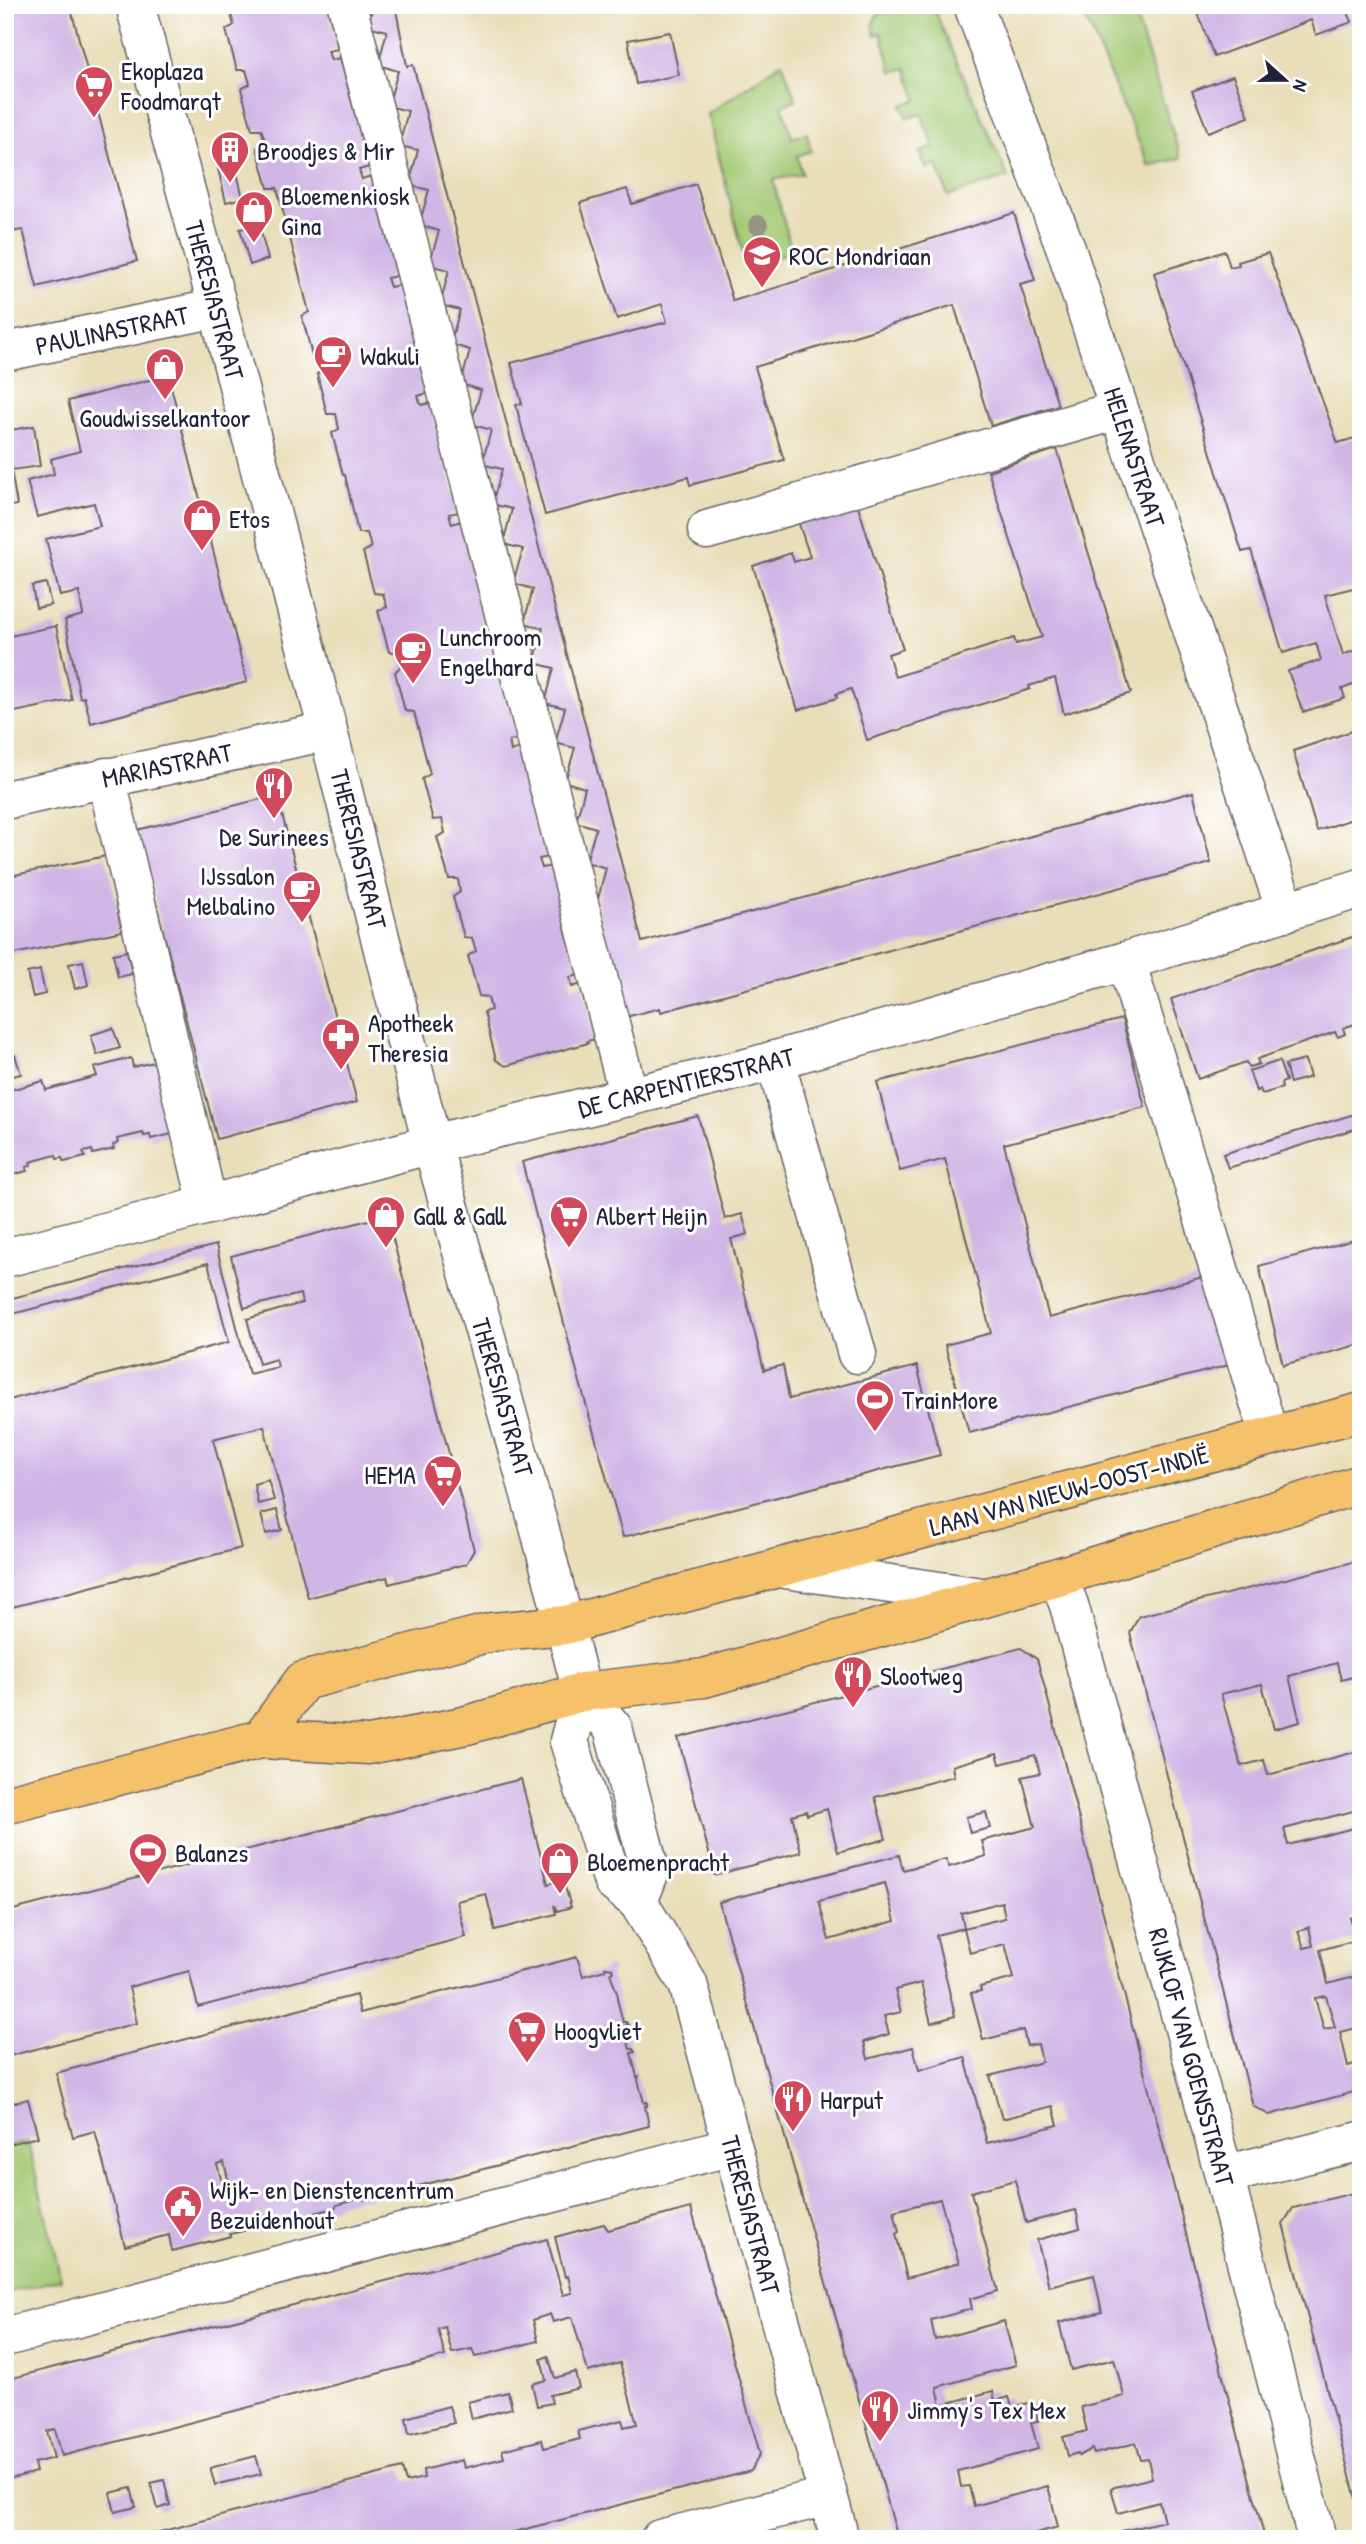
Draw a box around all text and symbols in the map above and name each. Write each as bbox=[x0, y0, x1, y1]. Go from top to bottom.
north arrow bbox=[1250, 46, 1320, 116]
place label: Ekoplaza Foodmarqt bbox=[120, 53, 222, 118]
supermarket icon: Ekoplaza Foodmarqt bbox=[73, 64, 115, 119]
text: N bbox=[1287, 77, 1315, 95]
building icon: Broodjes & Mir bbox=[209, 129, 251, 184]
place label: Broodjes & Mir bbox=[257, 133, 395, 168]
place label: Bloemenkiosk Gina bbox=[281, 178, 410, 243]
shop icon: Bloemenkiosk Gina bbox=[233, 189, 275, 244]
street label: THERESIASTRAAT bbox=[177, 217, 253, 384]
school or university icon: ROC Mondriaan bbox=[741, 234, 783, 289]
place label: ROC Mondriaan bbox=[789, 238, 931, 273]
street label: PAULINASTRAAT bbox=[32, 297, 192, 363]
cafe icon: Wakuli bbox=[312, 334, 354, 389]
place label: Wakuli bbox=[360, 338, 420, 373]
shop icon: Goudwisselkantoor bbox=[144, 346, 186, 401]
street label: HELENASTRAAT bbox=[1096, 383, 1174, 532]
place label: Goudwisselkantoor bbox=[79, 400, 251, 435]
shop icon: Etos bbox=[181, 497, 223, 552]
place label: Etos bbox=[229, 501, 270, 536]
place label: Lunchroom Engelhard bbox=[440, 619, 541, 684]
cafe icon: Lunchroom Engelhard bbox=[392, 630, 434, 685]
street label: MARIASTRAAT bbox=[99, 734, 236, 796]
restaurant icon: De Surinees bbox=[253, 765, 295, 820]
street label: THERESIASTRAAT bbox=[322, 766, 396, 933]
place label: De Surinees bbox=[219, 819, 329, 854]
place label: IJssalon Melbalino bbox=[186, 858, 275, 923]
cafe icon: IJssalon Melbalino bbox=[281, 869, 323, 924]
place label: Apotheek Theresia bbox=[368, 1005, 454, 1070]
pharmacy icon: Apotheek Theresia bbox=[320, 1016, 362, 1071]
street label: DE CARPENTIERSTRAAT bbox=[574, 1038, 798, 1126]
shop icon: Gall & Gall bbox=[365, 1194, 407, 1249]
supermarket icon: Albert Heijn bbox=[548, 1194, 590, 1249]
place label: Gall & Gall bbox=[413, 1198, 507, 1233]
place label: Albert Heijn bbox=[596, 1198, 708, 1233]
street label: THERESIASTRAAT bbox=[464, 1314, 543, 1481]
sports icon: TrainMore bbox=[854, 1378, 896, 1433]
place label: TrainMore bbox=[902, 1382, 998, 1417]
street label: LAAN VAN NIEUW-OOST-INDIË bbox=[926, 1436, 1213, 1544]
supermarket icon: HEMA bbox=[422, 1453, 464, 1508]
place label: HEMA bbox=[364, 1457, 416, 1492]
restaurant icon: Slootweg bbox=[832, 1654, 874, 1709]
place label: Slootweg bbox=[880, 1658, 963, 1693]
sports icon: Balanzs bbox=[127, 1831, 169, 1886]
place label: Balanzs bbox=[175, 1835, 248, 1870]
shop icon: Bloemenpracht bbox=[539, 1840, 581, 1895]
place label: Bloemenpracht bbox=[587, 1844, 730, 1879]
street label: RIJKLOF VAN GOENSSTRAAT bbox=[1141, 1924, 1244, 2191]
supermarket icon: Hoogvliet bbox=[506, 2009, 548, 2064]
place label: Hoogvliet bbox=[554, 2013, 642, 2048]
restaurant icon: Harput bbox=[772, 2078, 814, 2133]
place label: Harput bbox=[820, 2082, 884, 2117]
street label: THERESIASTRAAT bbox=[713, 2132, 789, 2299]
place label: Wijk- en Dienstencentrum Bezuidenhout bbox=[210, 2172, 454, 2237]
public building icon: Wijk- en Dienstencentrum Bezuidenhout bbox=[162, 2183, 204, 2238]
restaurant icon: Jimmy's Tex Mex bbox=[859, 2388, 901, 2443]
place label: Jimmy's Tex Mex bbox=[907, 2392, 1067, 2427]

